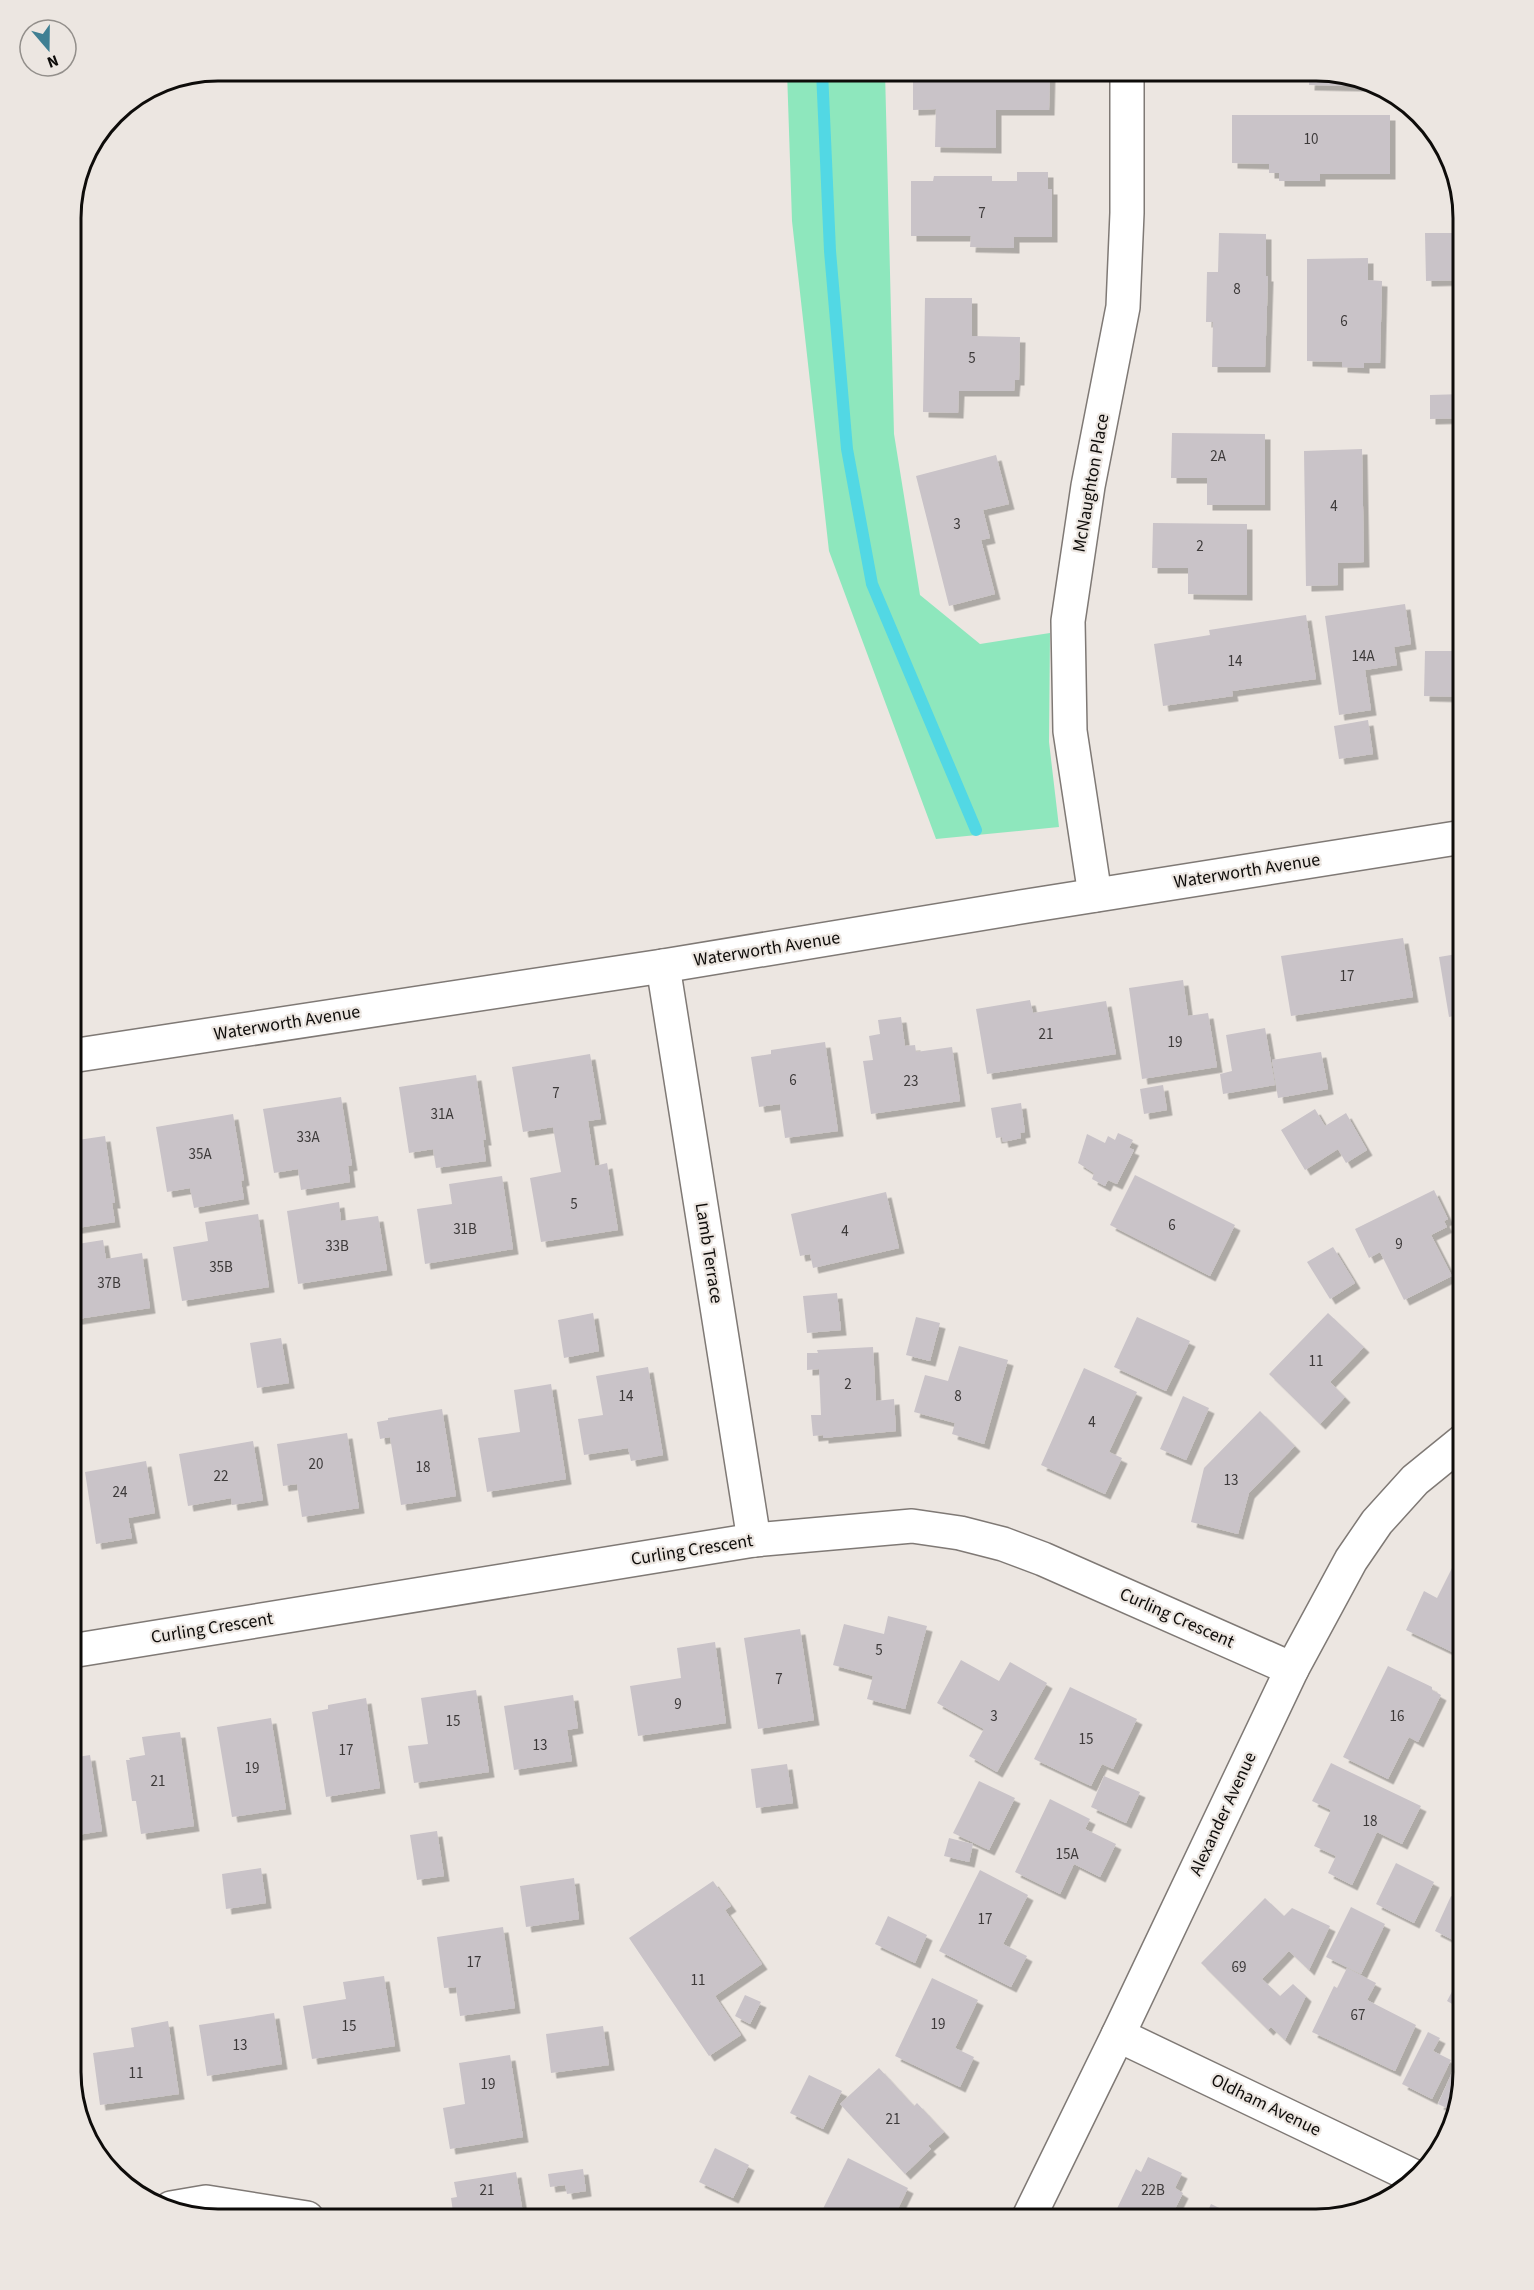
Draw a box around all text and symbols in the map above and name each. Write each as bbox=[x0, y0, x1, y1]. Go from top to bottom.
north arrow bbox=[18, 18, 78, 78]
text: N bbox=[44, 49, 62, 73]
house number: 10 bbox=[1304, 129, 1318, 150]
house number: 7 bbox=[978, 203, 986, 224]
house number: 8 bbox=[1233, 279, 1241, 300]
house number: 6 bbox=[1340, 311, 1348, 332]
house number: 5 bbox=[968, 348, 976, 369]
street label: McNaughton Place bbox=[1067, 412, 1116, 554]
house number: 2A bbox=[1210, 446, 1227, 467]
house number: 4 bbox=[1330, 496, 1338, 517]
house number: 3 bbox=[953, 514, 961, 535]
house number: 2 bbox=[1196, 536, 1204, 557]
house number: 14A bbox=[1351, 646, 1375, 667]
house number: 14 bbox=[1228, 651, 1243, 672]
street label: Waterworth Avenue bbox=[1172, 847, 1322, 895]
street label: Waterworth Avenue bbox=[692, 925, 842, 973]
house number: 17 bbox=[1340, 966, 1354, 987]
street label: Waterworth Avenue bbox=[212, 999, 362, 1047]
house number: 21 bbox=[1039, 1024, 1053, 1045]
house number: 19 bbox=[1168, 1032, 1182, 1053]
house number: 6 bbox=[789, 1070, 797, 1091]
house number: 23 bbox=[904, 1071, 918, 1092]
house number: 7 bbox=[552, 1083, 560, 1104]
house number: 31A bbox=[430, 1104, 454, 1125]
house number: 33A bbox=[296, 1127, 320, 1148]
house number: 35A bbox=[188, 1144, 212, 1165]
house number: 5 bbox=[570, 1194, 578, 1215]
street label: Lamb Terrace bbox=[689, 1201, 729, 1305]
house number: 6 bbox=[1168, 1215, 1176, 1236]
house number: 31B bbox=[453, 1219, 477, 1240]
house number: 4 bbox=[841, 1221, 849, 1242]
house number: 9 bbox=[1395, 1234, 1403, 1255]
house number: 33B bbox=[325, 1236, 349, 1257]
house number: 35B bbox=[209, 1257, 233, 1278]
house number: 37B bbox=[97, 1273, 121, 1294]
house number: 11 bbox=[1309, 1351, 1323, 1372]
house number: 2 bbox=[844, 1374, 852, 1395]
house number: 14 bbox=[619, 1386, 634, 1407]
house number: 8 bbox=[954, 1386, 962, 1407]
house number: 4 bbox=[1088, 1412, 1096, 1433]
house number: 20 bbox=[309, 1454, 323, 1475]
house number: 18 bbox=[416, 1457, 430, 1478]
house number: 22 bbox=[214, 1466, 228, 1487]
house number: 13 bbox=[1224, 1470, 1238, 1491]
house number: 24 bbox=[113, 1482, 128, 1503]
street label: Curling Crescent bbox=[629, 1528, 755, 1572]
street label: Curling Crescent bbox=[1116, 1582, 1238, 1654]
street label: Curling Crescent bbox=[149, 1606, 275, 1650]
house number: 5 bbox=[875, 1640, 883, 1661]
house number: 7 bbox=[775, 1669, 783, 1690]
house number: 9 bbox=[674, 1694, 682, 1715]
house number: 3 bbox=[990, 1706, 998, 1727]
house number: 16 bbox=[1390, 1706, 1404, 1727]
house number: 15 bbox=[446, 1711, 460, 1732]
house number: 15 bbox=[1079, 1729, 1093, 1750]
house number: 13 bbox=[533, 1735, 547, 1756]
house number: 17 bbox=[339, 1740, 353, 1761]
street label: Alexander Avenue bbox=[1183, 1748, 1263, 1880]
house number: 19 bbox=[245, 1758, 259, 1779]
house number: 21 bbox=[151, 1771, 165, 1792]
house number: 18 bbox=[1363, 1811, 1377, 1832]
house number: 15A bbox=[1055, 1844, 1079, 1865]
house number: 17 bbox=[978, 1909, 992, 1930]
house number: 17 bbox=[467, 1952, 481, 1973]
house number: 69 bbox=[1232, 1957, 1246, 1978]
house number: 11 bbox=[691, 1970, 705, 1991]
house number: 67 bbox=[1351, 2005, 1365, 2026]
house number: 19 bbox=[931, 2014, 945, 2035]
house number: 15 bbox=[342, 2016, 356, 2037]
house number: 13 bbox=[233, 2035, 247, 2056]
house number: 11 bbox=[129, 2063, 143, 2084]
street label: Oldham Avenue bbox=[1207, 2068, 1325, 2142]
house number: 19 bbox=[481, 2074, 495, 2095]
house number: 21 bbox=[886, 2109, 900, 2130]
house number: 21 bbox=[480, 2180, 494, 2201]
house number: 22B bbox=[1141, 2180, 1165, 2201]

